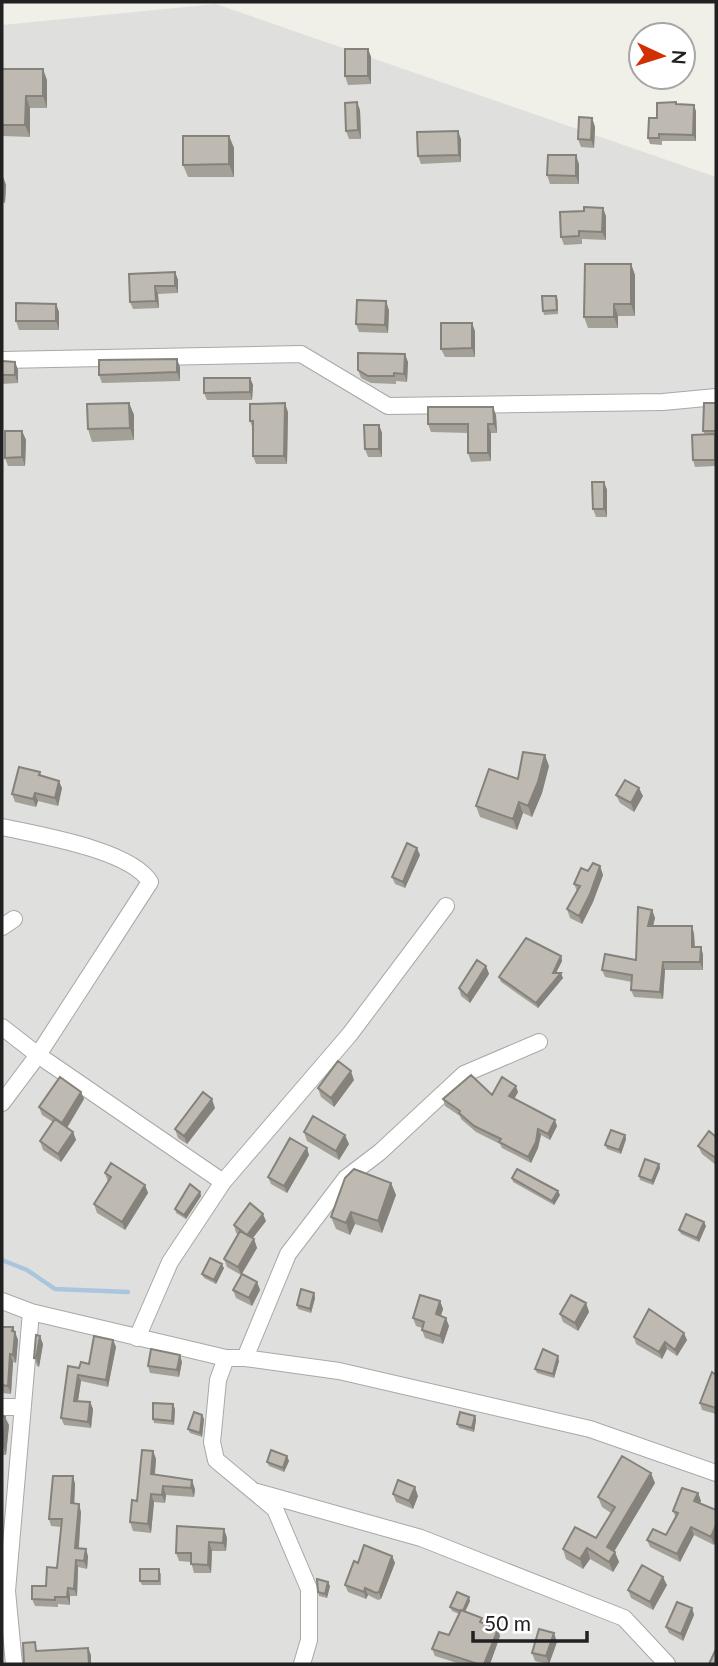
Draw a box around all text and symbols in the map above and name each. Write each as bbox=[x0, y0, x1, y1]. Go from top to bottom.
north arrow bbox=[627, 21, 697, 91]
text: N bbox=[667, 49, 691, 65]
scale bar bbox=[473, 1600, 587, 1644]
text: 50 m bbox=[484, 1610, 531, 1635]

